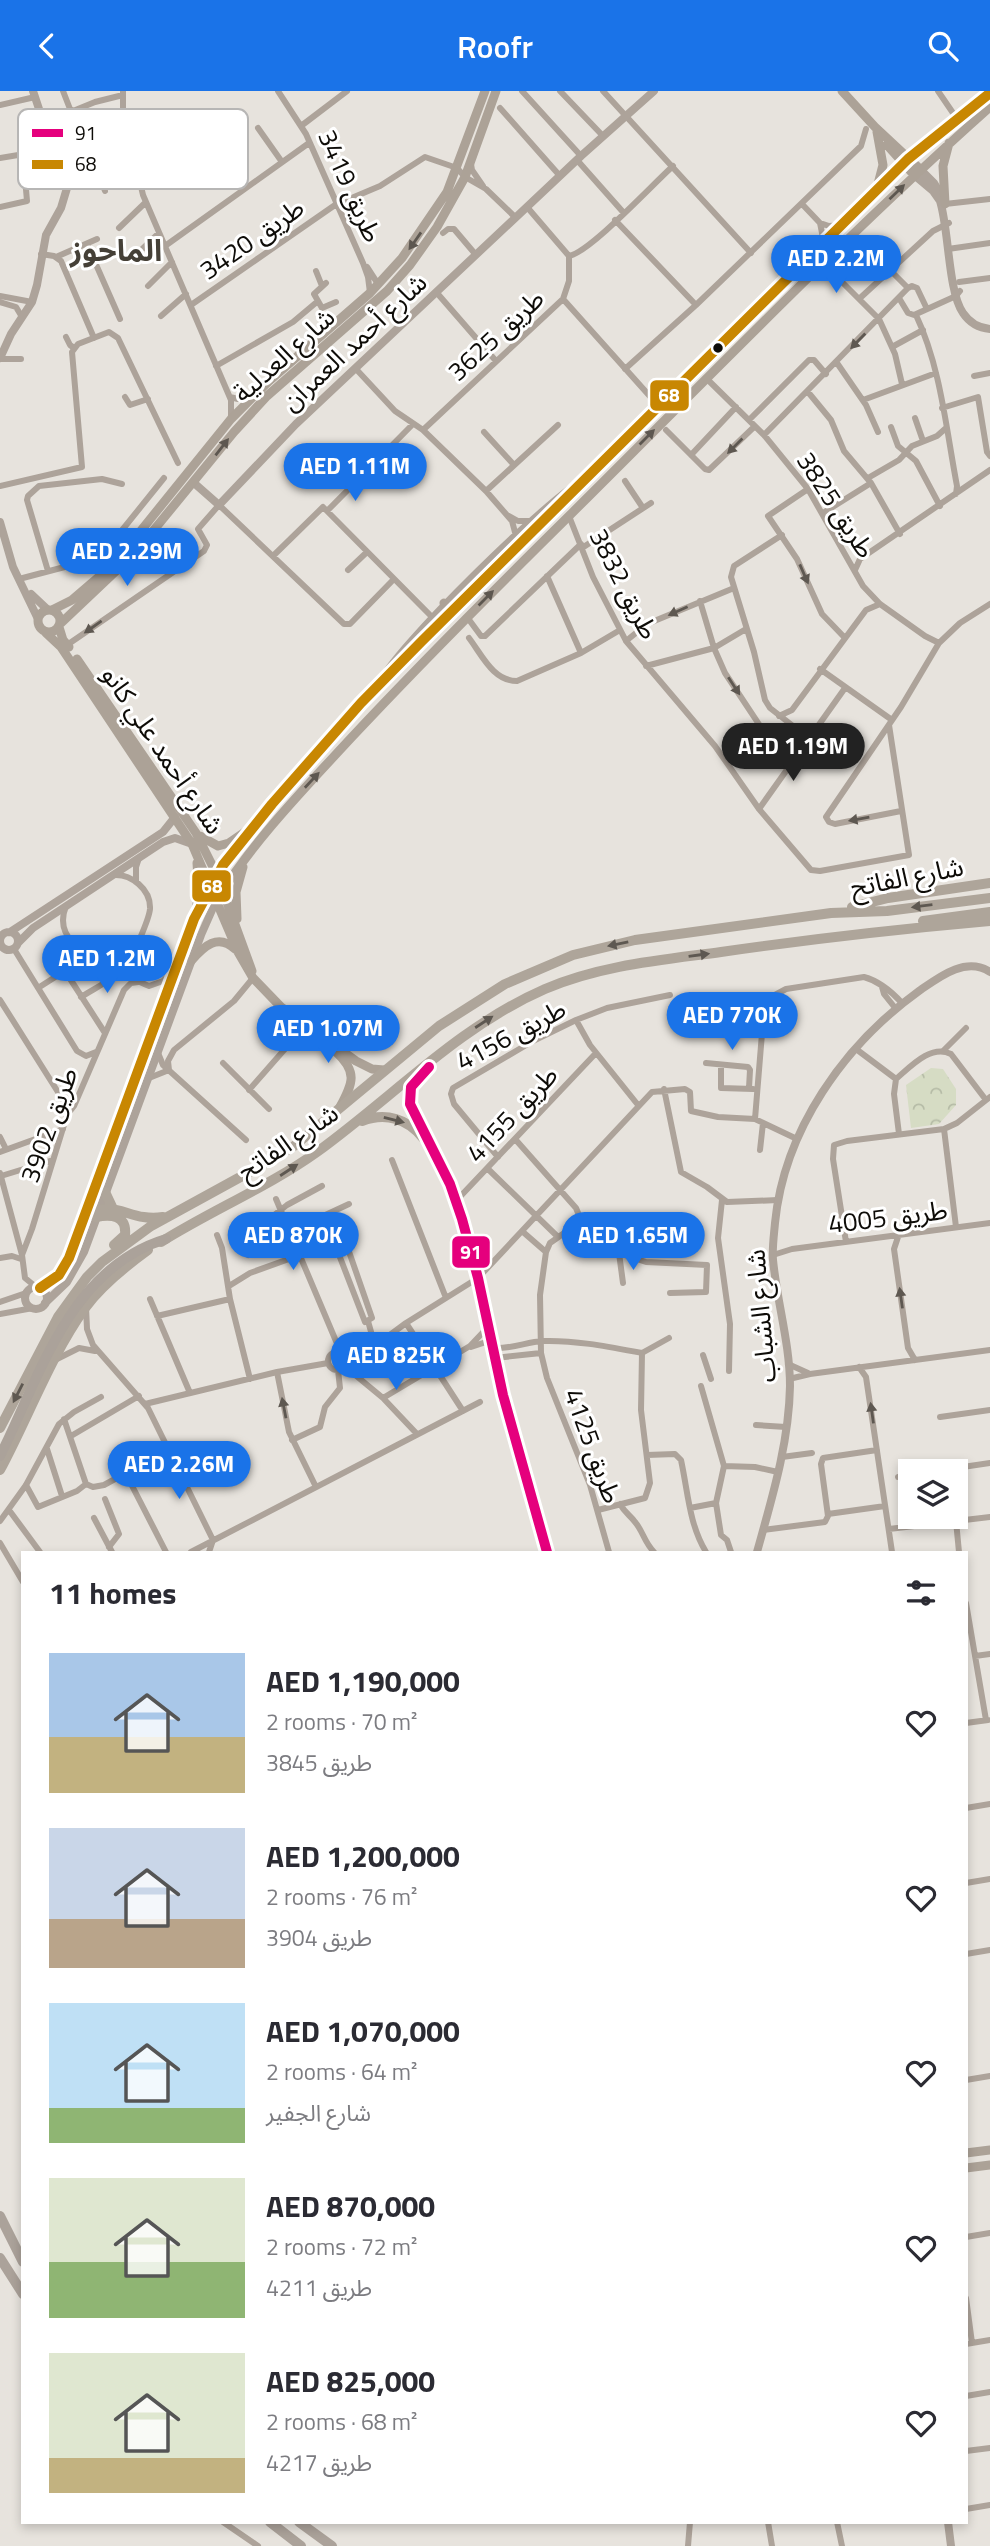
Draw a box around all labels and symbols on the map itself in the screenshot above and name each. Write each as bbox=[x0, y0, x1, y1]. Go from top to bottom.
legend bbox=[18, 109, 248, 189]
text: 91 bbox=[75, 118, 96, 147]
street label: طريق 3419 bbox=[308, 123, 393, 248]
text: 68 bbox=[75, 149, 97, 178]
one-way arrow bbox=[888, 183, 905, 200]
street label: طريق 3420 bbox=[191, 188, 312, 289]
district label: الماحوز bbox=[68, 227, 162, 273]
one-way arrow bbox=[408, 232, 422, 250]
pin: AED 2.2M bbox=[764, 235, 908, 295]
street label: شارع أحمد العمران bbox=[272, 263, 436, 420]
street label: طريق 3625 bbox=[439, 279, 553, 390]
street label: شارع العدلية bbox=[224, 298, 343, 411]
one-way arrow bbox=[850, 332, 866, 349]
unlabelled marker bbox=[711, 341, 725, 355]
line badge: 68 bbox=[649, 379, 690, 412]
text: 68 bbox=[658, 380, 680, 409]
one-way arrow bbox=[638, 430, 655, 446]
one-way arrow bbox=[727, 438, 743, 454]
one-way arrow bbox=[214, 439, 229, 457]
pin: AED 1.11M bbox=[275, 443, 435, 503]
street label: طريق 3825 bbox=[787, 444, 885, 566]
street label: طريق 3832 bbox=[580, 522, 669, 646]
pin: AED 2.29M bbox=[47, 529, 207, 588]
one-way arrow bbox=[798, 564, 810, 584]
one-way arrow bbox=[478, 590, 494, 606]
one-way arrow bbox=[668, 605, 688, 617]
one-way arrow bbox=[84, 620, 102, 634]
street label: شارع أحمد علي كانو bbox=[92, 658, 234, 842]
one-way arrow bbox=[728, 677, 741, 696]
pin: AED 1.19M bbox=[713, 723, 873, 783]
one-way arrow bbox=[303, 772, 319, 789]
one-way arrow bbox=[848, 814, 870, 825]
street label: شارع الفاتح bbox=[847, 846, 967, 908]
line badge: 68 bbox=[191, 869, 232, 903]
text: 68 bbox=[201, 871, 223, 900]
one-way arrow bbox=[911, 901, 933, 912]
pin: AED 1.2M bbox=[35, 935, 179, 995]
one-way arrow bbox=[607, 938, 629, 949]
one-way arrow bbox=[688, 949, 710, 960]
street label: طريق 4156 bbox=[449, 989, 573, 1080]
pin: AED 770K bbox=[660, 993, 804, 1052]
pin: AED 1.07M bbox=[248, 1005, 408, 1065]
one-way arrow bbox=[474, 1015, 493, 1028]
street label: طريق 4155 bbox=[456, 1057, 567, 1171]
street label: طريق 3902 bbox=[10, 1062, 87, 1188]
street label: شارع الفاتح bbox=[229, 1093, 347, 1191]
one-way arrow bbox=[383, 1115, 405, 1126]
one-way arrow bbox=[280, 1164, 299, 1177]
street label: طريق 4005 bbox=[826, 1190, 950, 1243]
pin: AED 870K bbox=[221, 1213, 365, 1272]
pin: AED 1.65M bbox=[553, 1213, 713, 1272]
line badge: 91 bbox=[451, 1235, 491, 1269]
text: 91 bbox=[460, 1237, 482, 1266]
street label: شارع الشباب bbox=[735, 1248, 786, 1384]
one-way arrow bbox=[895, 1286, 906, 1308]
pin: AED 825K bbox=[324, 1333, 468, 1392]
one-way arrow bbox=[12, 1383, 24, 1403]
street label: طريق 4125 bbox=[555, 1383, 632, 1509]
one-way arrow bbox=[278, 1397, 289, 1419]
one-way arrow bbox=[866, 1402, 877, 1424]
pin: AED 2.26M bbox=[99, 1441, 259, 1501]

